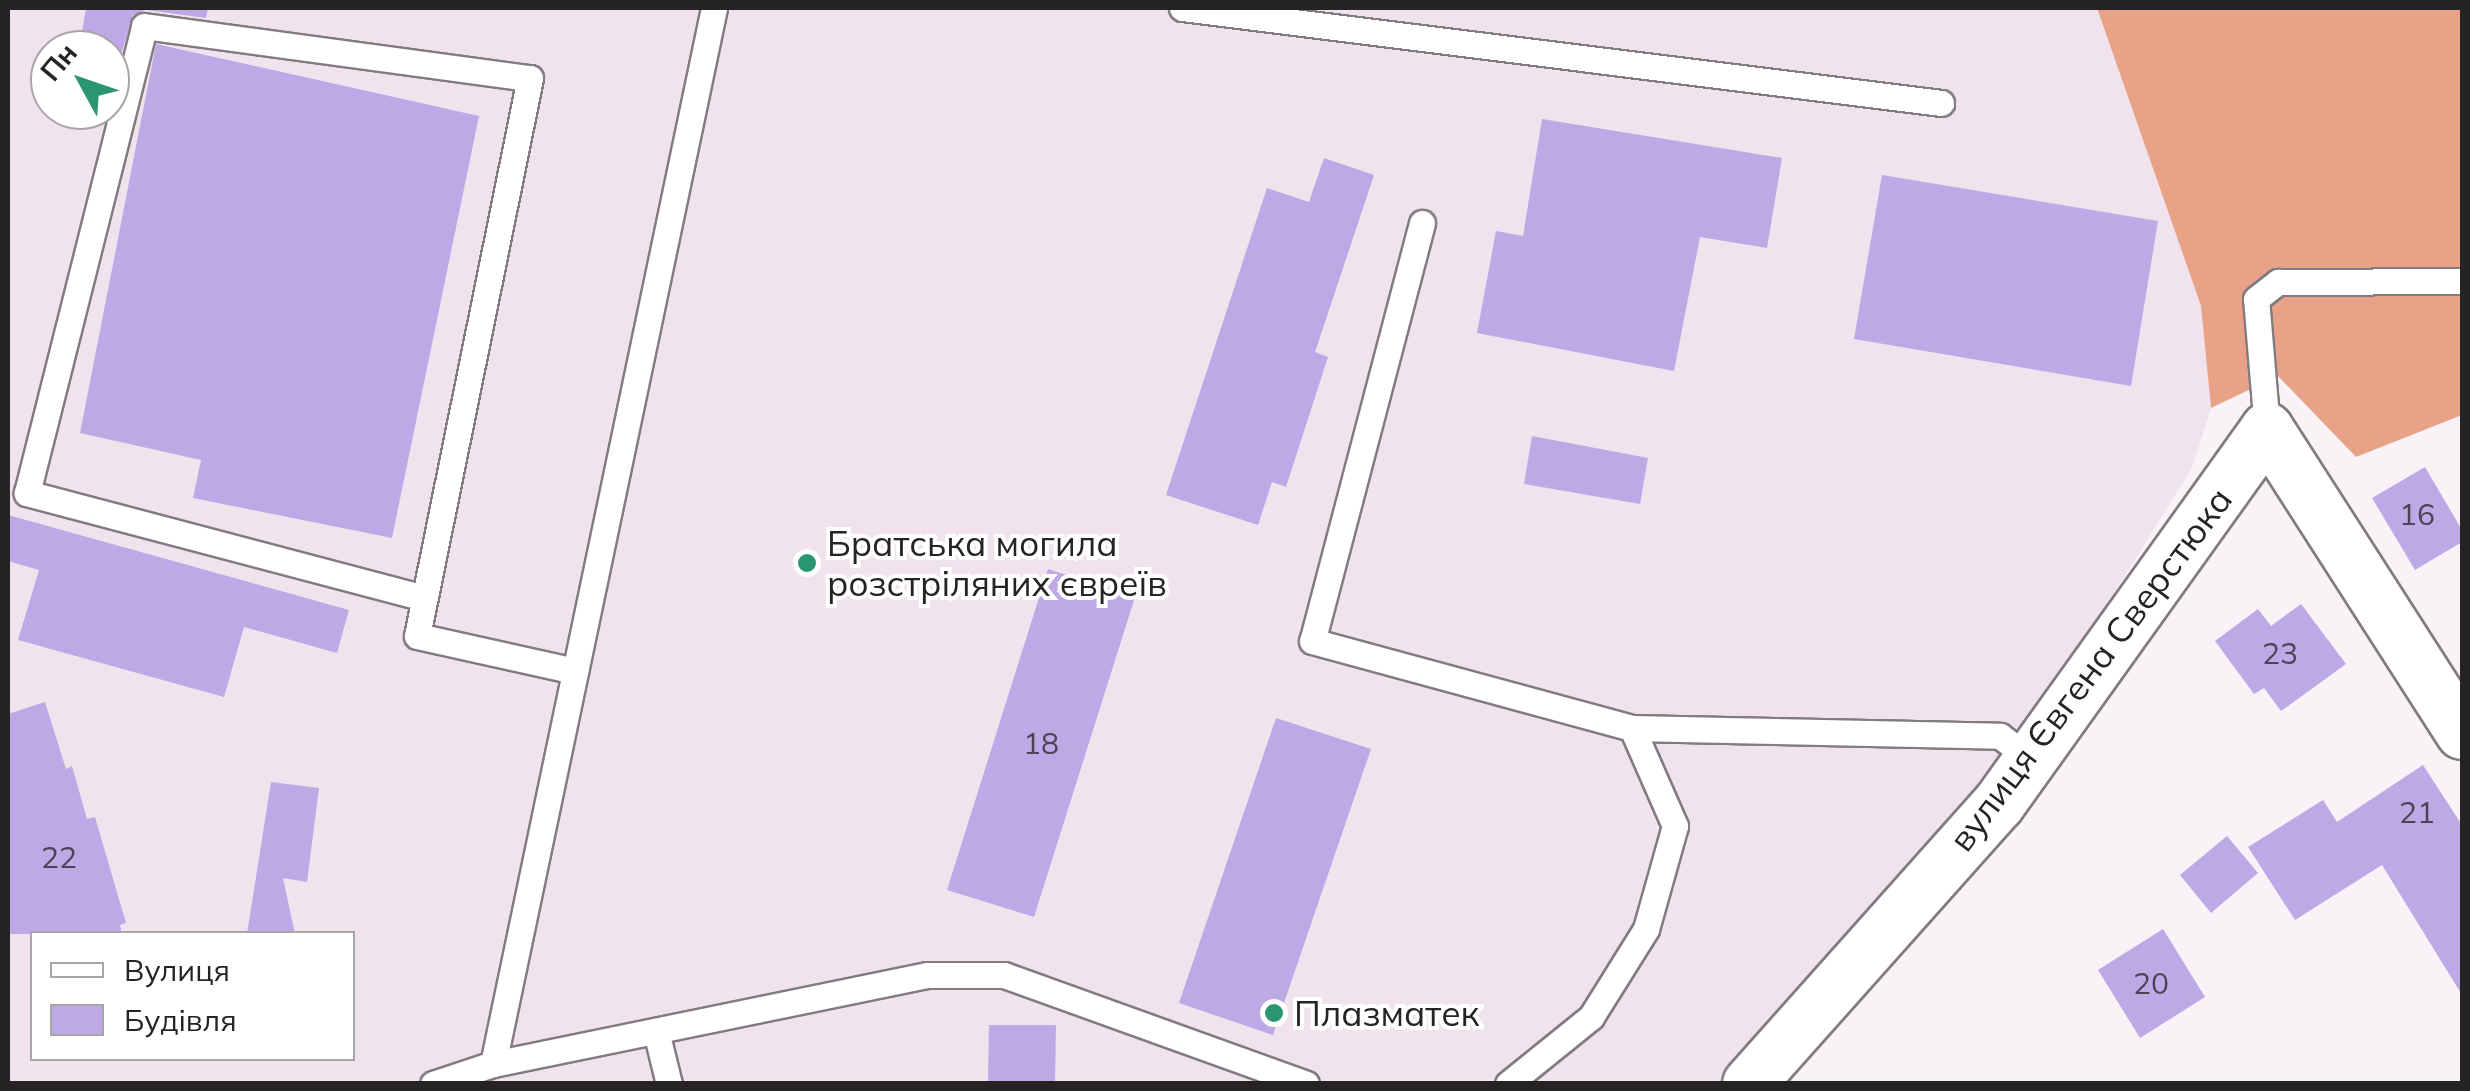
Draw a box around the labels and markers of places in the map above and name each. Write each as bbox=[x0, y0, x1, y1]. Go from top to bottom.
place label: Братська могила розстріляних євреїв bbox=[827, 522, 1167, 604]
marker: Братська могила розстріляних євреїв bbox=[796, 552, 818, 574]
place label: Плазматек bbox=[1294, 992, 1479, 1034]
marker: Плазматек bbox=[1263, 1002, 1285, 1024]

